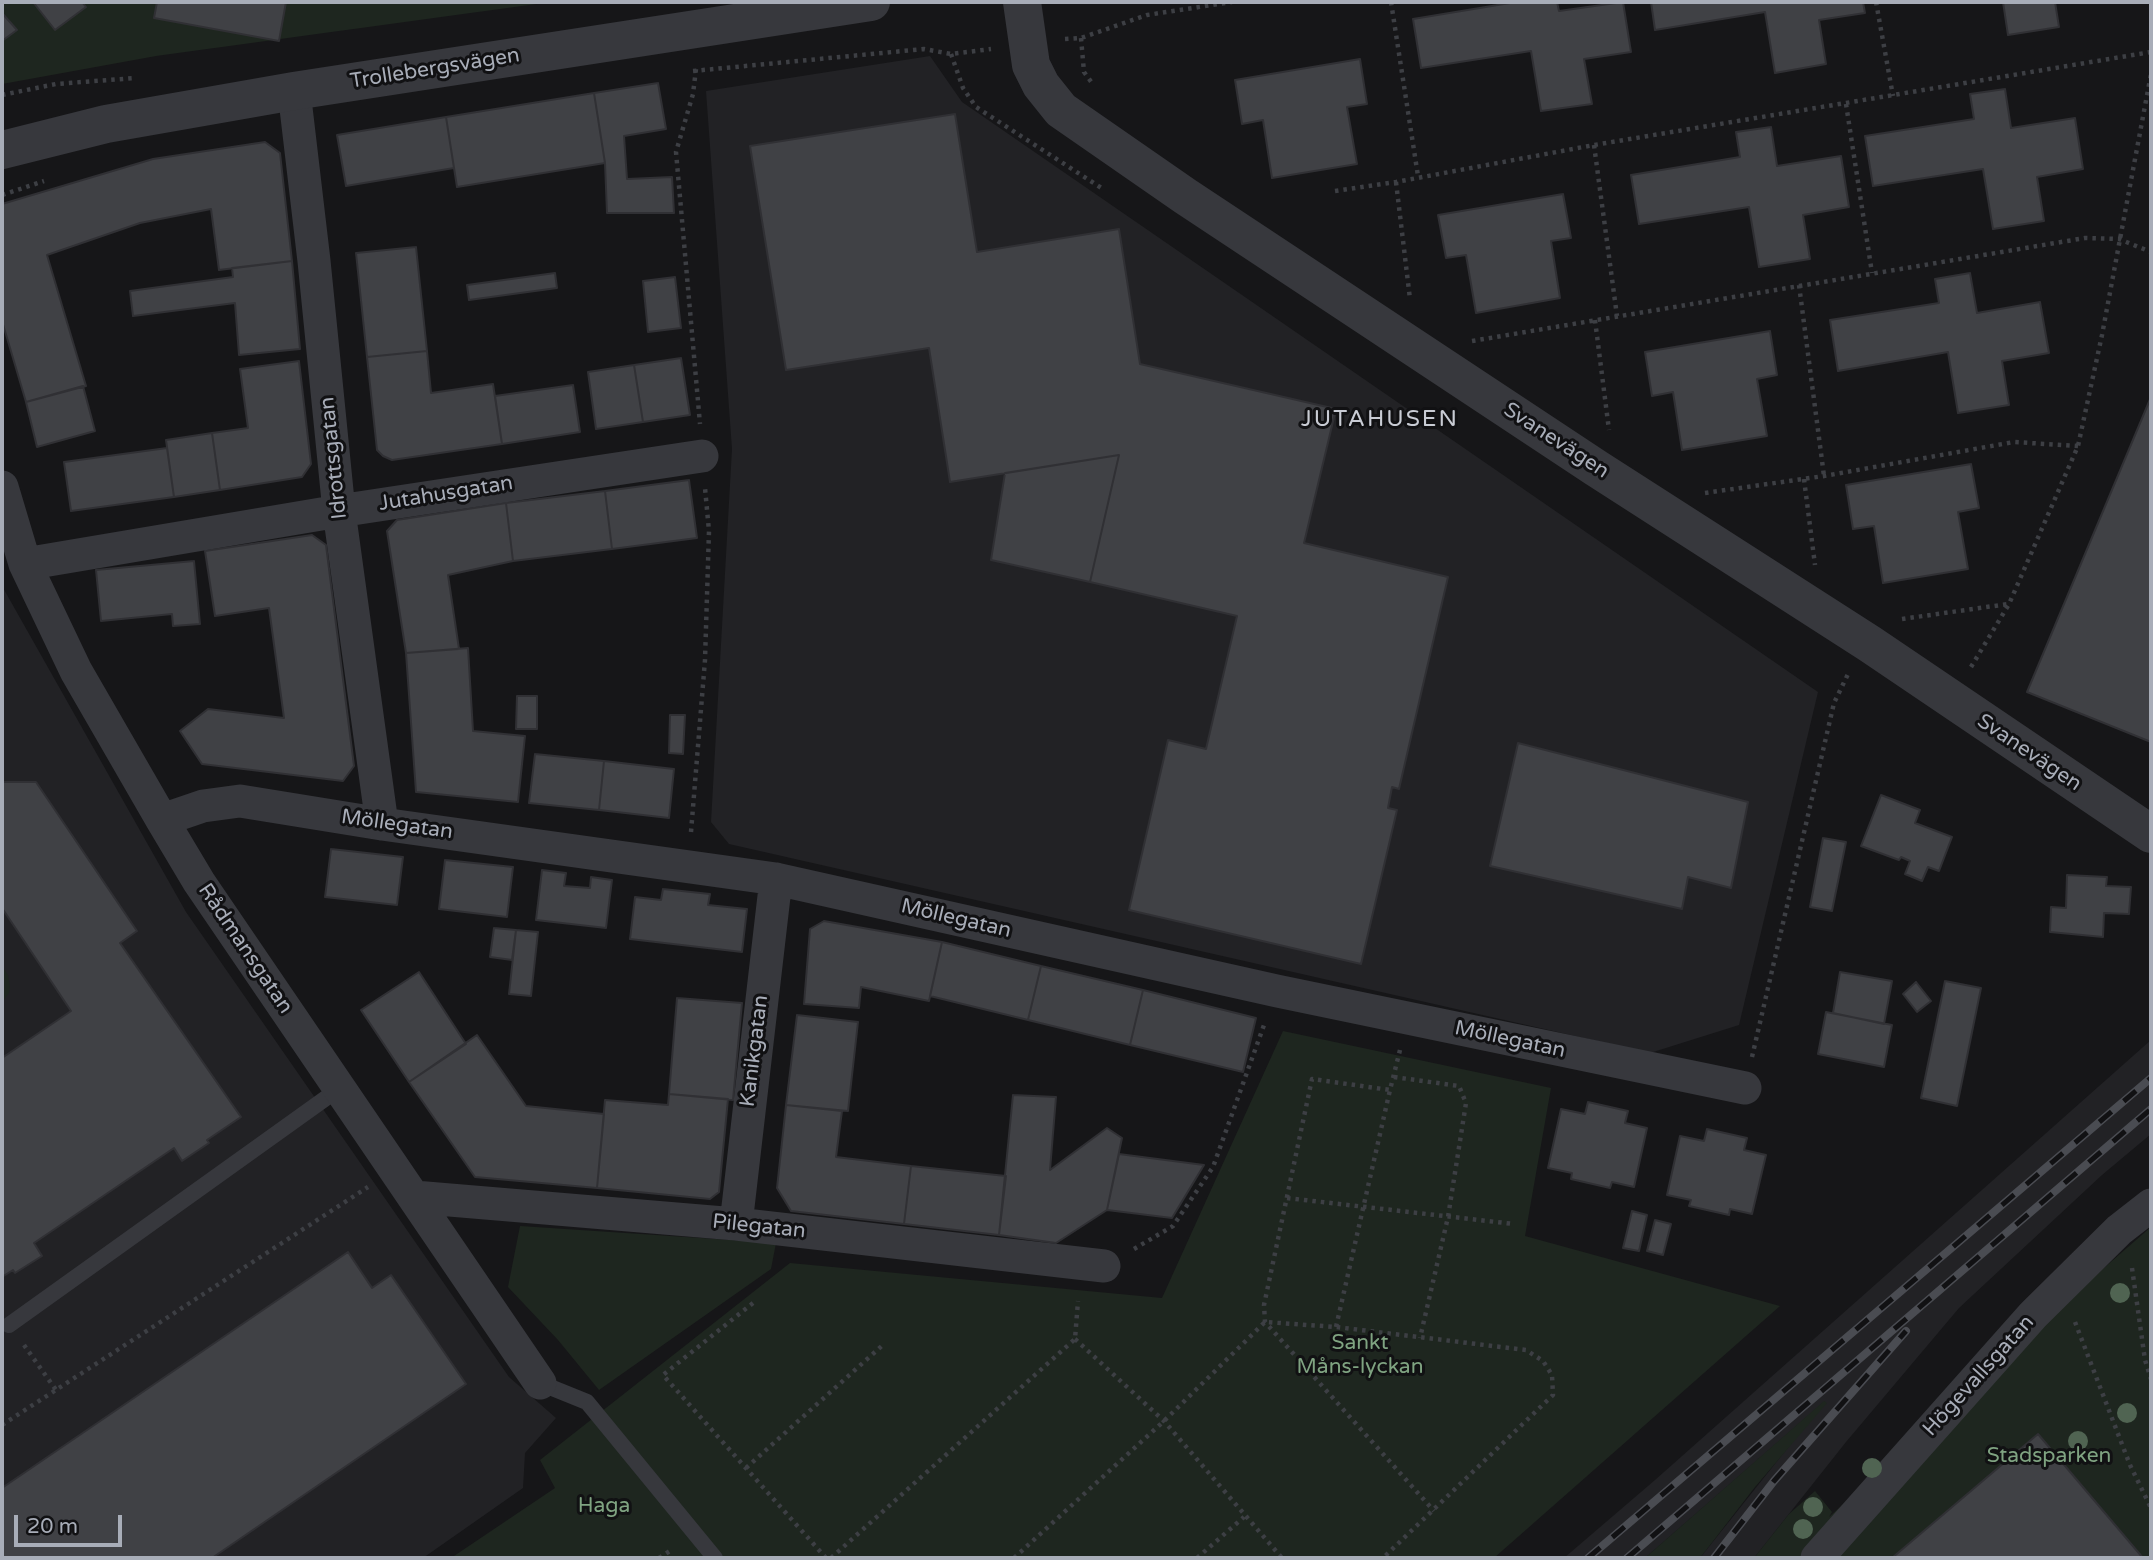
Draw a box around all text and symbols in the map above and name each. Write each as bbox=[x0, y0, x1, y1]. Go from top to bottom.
street label: Trollebergsvägen bbox=[348, 43, 522, 95]
street label: Idrottsgatan bbox=[315, 396, 353, 520]
street label: Svanevägen bbox=[1499, 398, 1613, 484]
district label: JUTAHUSEN bbox=[1302, 406, 1458, 434]
street label: Jutahusgatan bbox=[377, 471, 515, 517]
street label: Svanevägen bbox=[1972, 709, 2086, 797]
street label: Möllegatan bbox=[340, 805, 454, 845]
street label: Rådmansgatan bbox=[192, 879, 298, 1019]
street label: Möllegatan bbox=[898, 894, 1014, 944]
street label: Kanikgatan bbox=[736, 994, 774, 1108]
street label: Möllegatan bbox=[1452, 1016, 1568, 1064]
street label: Pilegatan bbox=[711, 1210, 807, 1244]
street label: Högevallsgatan bbox=[1918, 1310, 2040, 1442]
park label: Sankt Måns-lyckan bbox=[1297, 1330, 1423, 1380]
park label: Stadsparken bbox=[1987, 1443, 2111, 1469]
park label: Haga bbox=[578, 1493, 630, 1519]
scale bar bbox=[18, 1500, 126, 1544]
text: 20 m bbox=[27, 1514, 78, 1539]

